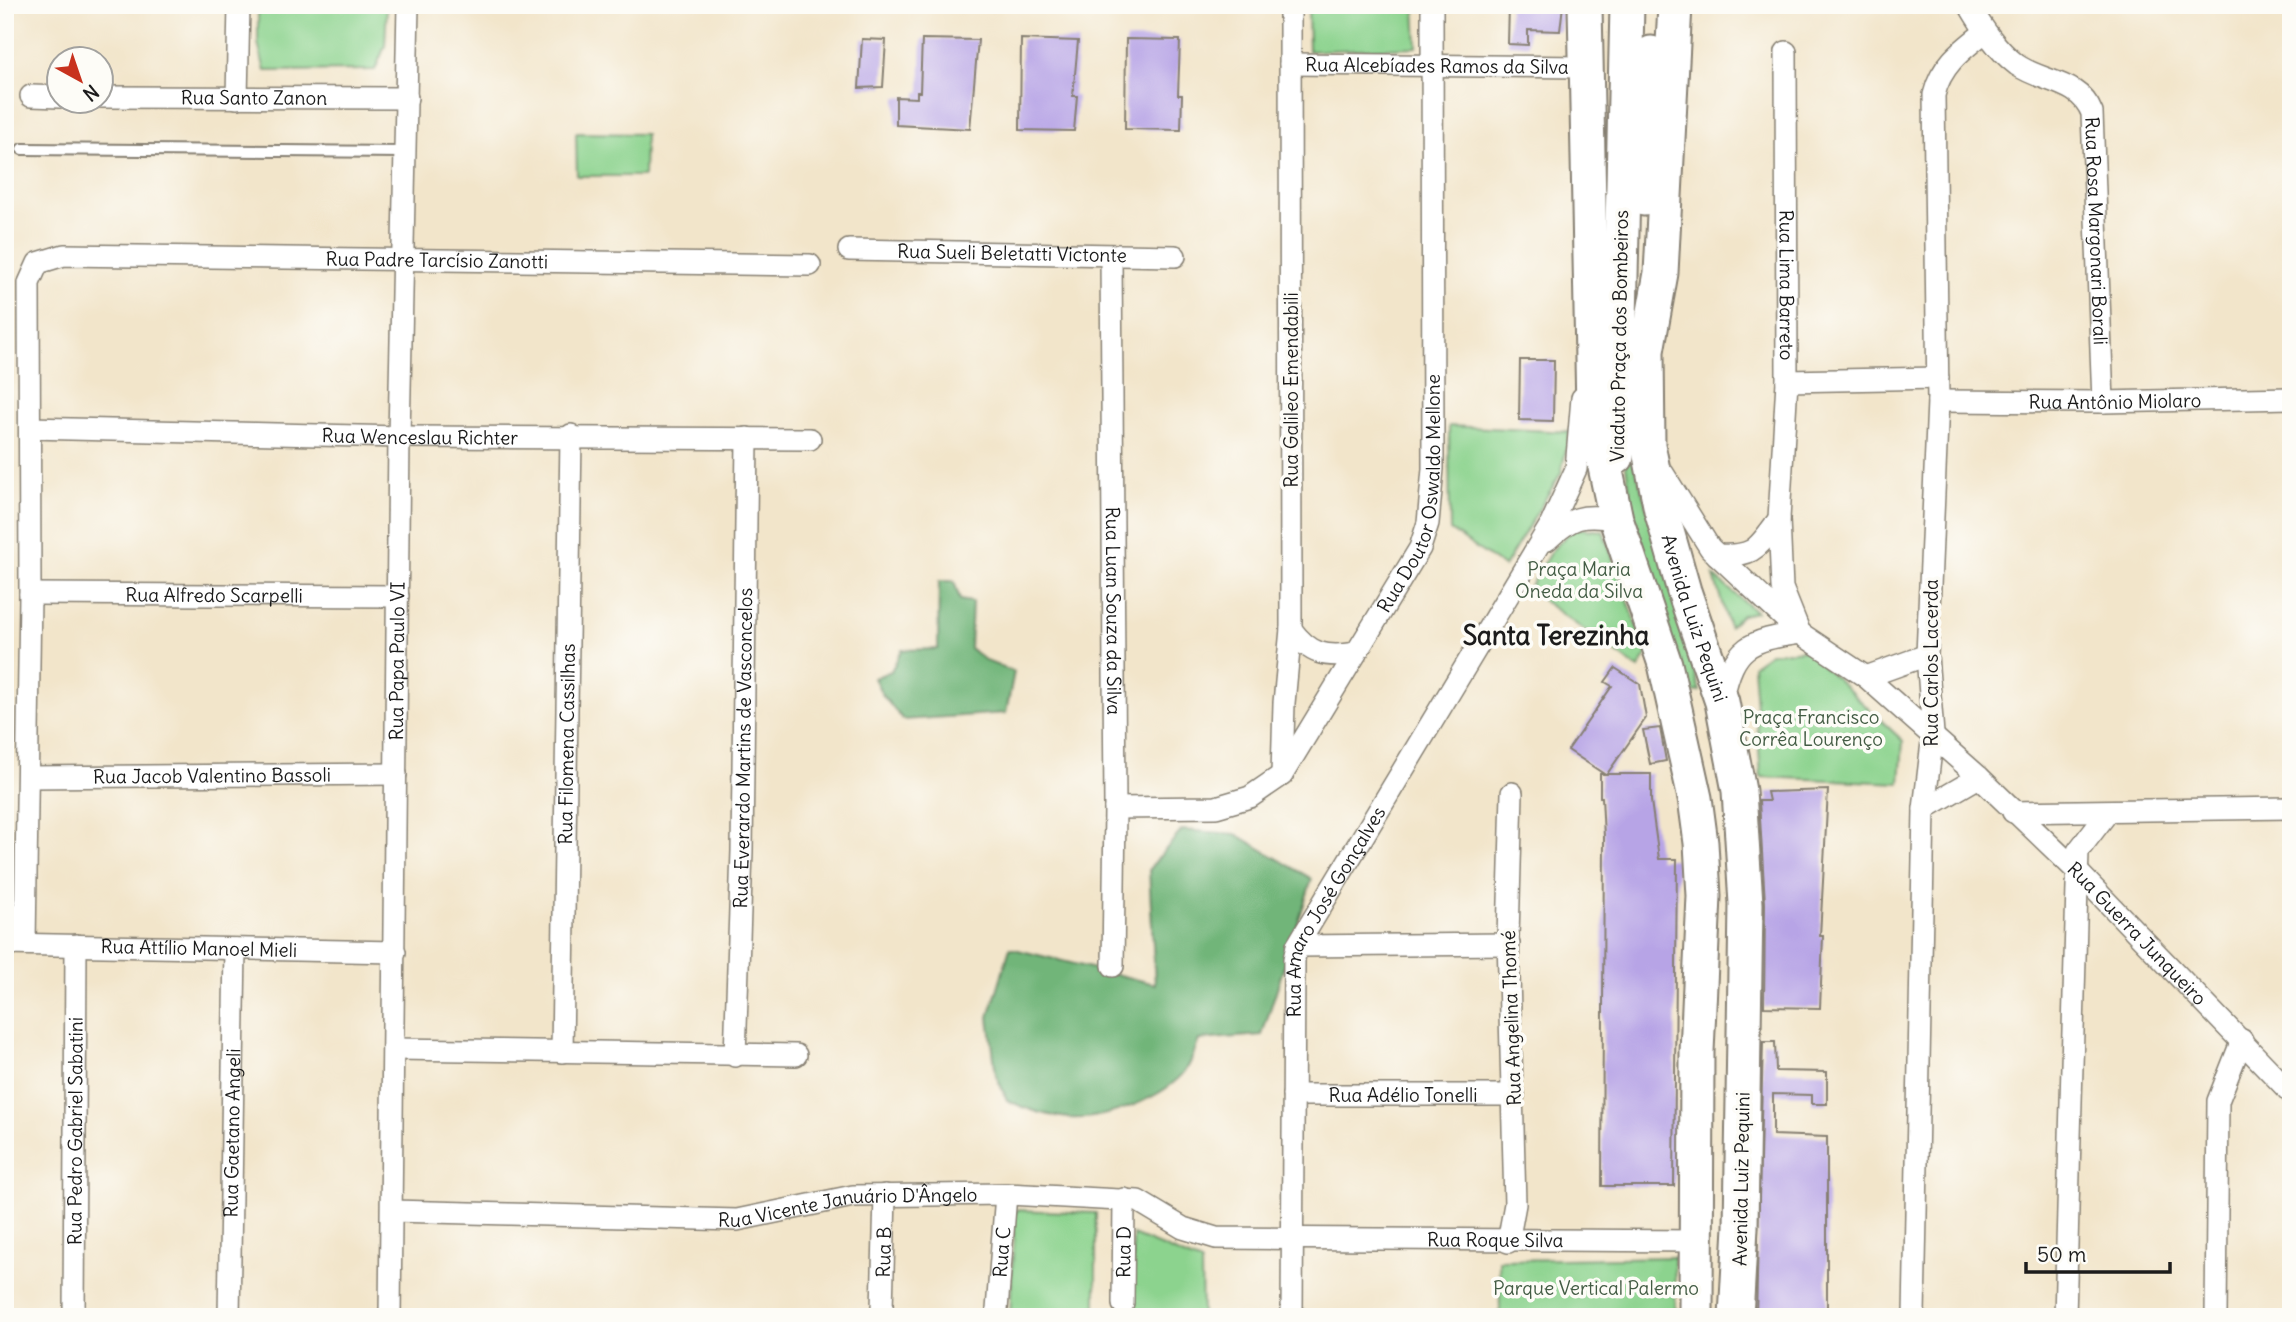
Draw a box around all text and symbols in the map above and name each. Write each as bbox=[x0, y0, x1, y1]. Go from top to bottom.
north arrow bbox=[46, 46, 116, 116]
street label: Rua Alcebíades Ramos da Silva bbox=[1305, 52, 1569, 79]
text: N bbox=[78, 80, 104, 106]
street label: Rua Santo Zanon bbox=[181, 85, 327, 110]
street label: Rua Rosa Margonari Borali bbox=[2080, 116, 2113, 346]
street label: Viaduto Praça dos Bombeiros bbox=[1605, 210, 1633, 462]
street label: Rua Lima Barreto bbox=[1774, 210, 1799, 360]
street label: Rua Sueli Beletatti Victonte bbox=[897, 239, 1127, 267]
street label: Rua Padre Tarcísio Zanotti bbox=[325, 247, 548, 273]
street label: Rua Galileo Emendabili bbox=[1279, 292, 1303, 488]
street label: Rua Doutor Oswaldo Mellone bbox=[1372, 374, 1445, 617]
street label: Rua Antônio Miolaro bbox=[2029, 388, 2202, 414]
street label: Rua Wenceslau Richter bbox=[322, 423, 518, 450]
street label: Rua Luan Souza da Silva bbox=[1101, 507, 1126, 715]
street label: Avenida Luiz Pequini bbox=[1656, 532, 1733, 705]
park label: Praça Maria Oneda da Silva bbox=[1515, 557, 1643, 603]
street label: Rua Carlos Lacerda bbox=[1919, 579, 1943, 747]
street label: Rua Papa Paulo VI bbox=[384, 581, 410, 741]
street label: Rua Alfredo Scarpelli bbox=[125, 583, 303, 607]
street label: Rua Everardo Martins de Vasconcelos bbox=[728, 588, 757, 909]
district label: Santa Terezinha bbox=[1463, 619, 1650, 652]
street label: Rua Filomena Cassilhas bbox=[553, 643, 580, 845]
park label: Praça Francisco Corrêa Lourenço bbox=[1739, 705, 1883, 751]
street label: Rua Jacob Valentino Bassoli bbox=[93, 763, 331, 788]
street label: Rua Amaro José Gonçalves bbox=[1281, 802, 1390, 1018]
street label: Rua Guerra Junqueiro bbox=[2063, 857, 2212, 1010]
street label: Rua Angelina Thomé bbox=[1496, 930, 1526, 1106]
street label: Rua Attílio Manoel Mieli bbox=[100, 934, 297, 962]
street label: Rua Pedro Gabriel Sabatini bbox=[62, 1017, 88, 1245]
street label: Rua Gaetano Angeli bbox=[219, 1048, 245, 1218]
street label: Rua Adélio Tonelli bbox=[1328, 1083, 1478, 1107]
street label: Avenida Luiz Pequini bbox=[1727, 1092, 1755, 1266]
street label: Rua Vicente Januário D'Ângelo bbox=[718, 1182, 978, 1232]
street label: Rua B bbox=[871, 1226, 896, 1278]
street label: Rua C bbox=[988, 1226, 1015, 1278]
street label: Rua D bbox=[1111, 1226, 1136, 1278]
street label: Rua Roque Silva bbox=[1427, 1227, 1564, 1252]
scale bar bbox=[2026, 1231, 2170, 1275]
text: 50 m bbox=[2037, 1241, 2086, 1268]
park label: Parque Vertical Palermo bbox=[1493, 1276, 1699, 1300]

